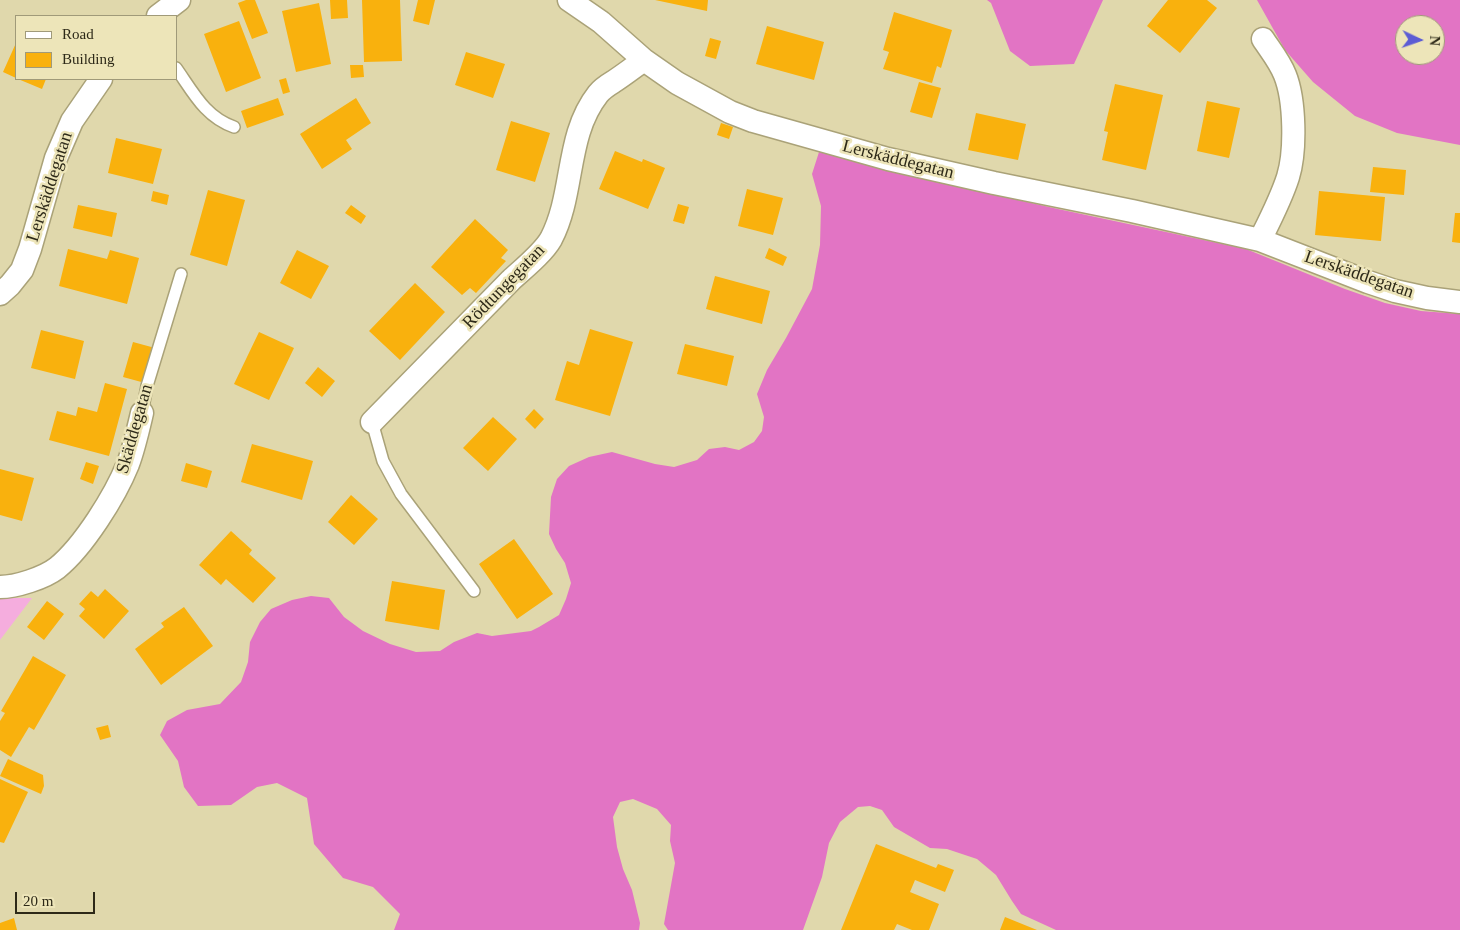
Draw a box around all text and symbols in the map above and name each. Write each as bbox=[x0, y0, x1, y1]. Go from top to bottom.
legend bbox=[15, 15, 178, 80]
north arrow bbox=[1395, 15, 1445, 65]
text: Road bbox=[62, 26, 94, 42]
text: N bbox=[1427, 35, 1442, 46]
text: Building bbox=[62, 51, 115, 67]
street label: Lerskäddegatan bbox=[22, 129, 78, 245]
street label: Lerskäddegatan bbox=[840, 136, 956, 184]
street label: Rödtungegatan bbox=[458, 240, 550, 334]
street label: Lerskäddegatan bbox=[1302, 246, 1416, 304]
street label: Skäddegatan bbox=[112, 382, 158, 476]
scale bar bbox=[18, 882, 98, 914]
text: 20 m bbox=[23, 893, 53, 909]

